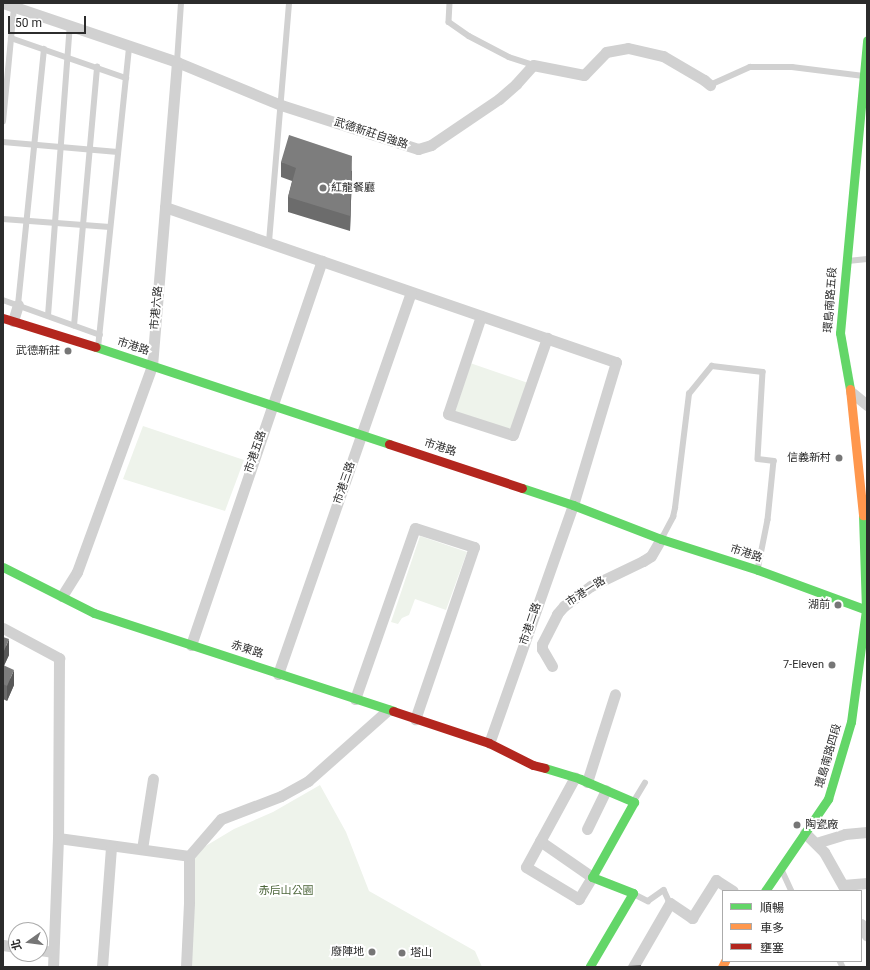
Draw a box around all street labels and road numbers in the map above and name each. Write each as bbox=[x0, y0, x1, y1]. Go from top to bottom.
street label: 武德新莊自強路 bbox=[332, 116, 410, 152]
street label: 環島南路五段 bbox=[822, 267, 840, 333]
street label: 市港六路 bbox=[149, 286, 165, 330]
street label: 市港路 bbox=[115, 336, 151, 358]
street label: 市港五路 bbox=[243, 429, 269, 475]
street label: 市港路 bbox=[422, 437, 458, 459]
street label: 市港三路 bbox=[332, 460, 358, 506]
street label: 市港路 bbox=[728, 543, 764, 565]
street label: 市港一路 bbox=[564, 574, 608, 610]
street label: 市港二路 bbox=[518, 601, 544, 647]
street label: 赤東路 bbox=[229, 639, 265, 661]
street label: 環島南路四段 bbox=[814, 722, 844, 790]

